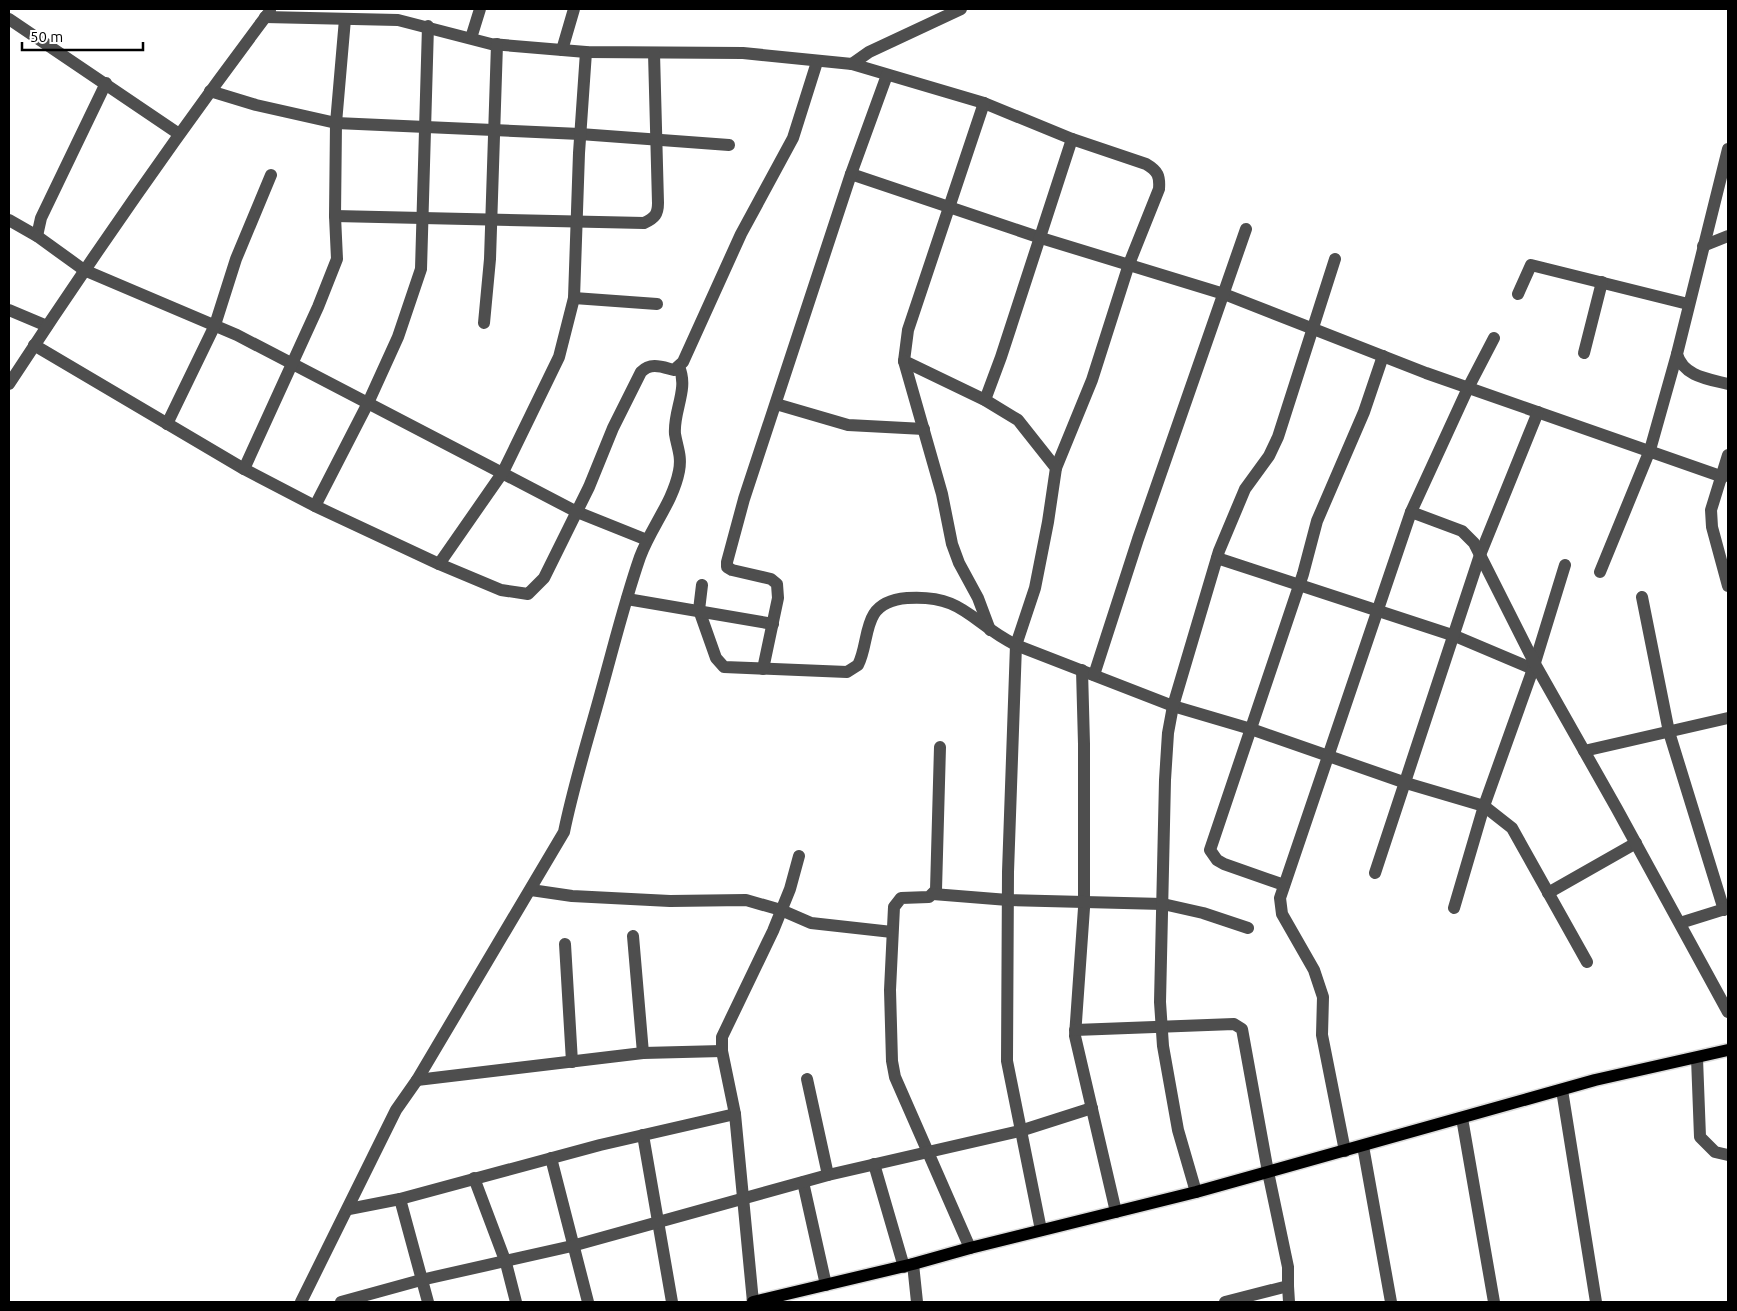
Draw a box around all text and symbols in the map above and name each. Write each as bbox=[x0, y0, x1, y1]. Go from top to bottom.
scale bar bbox=[22, 20, 144, 52]
text: 50 m bbox=[30, 28, 63, 45]

